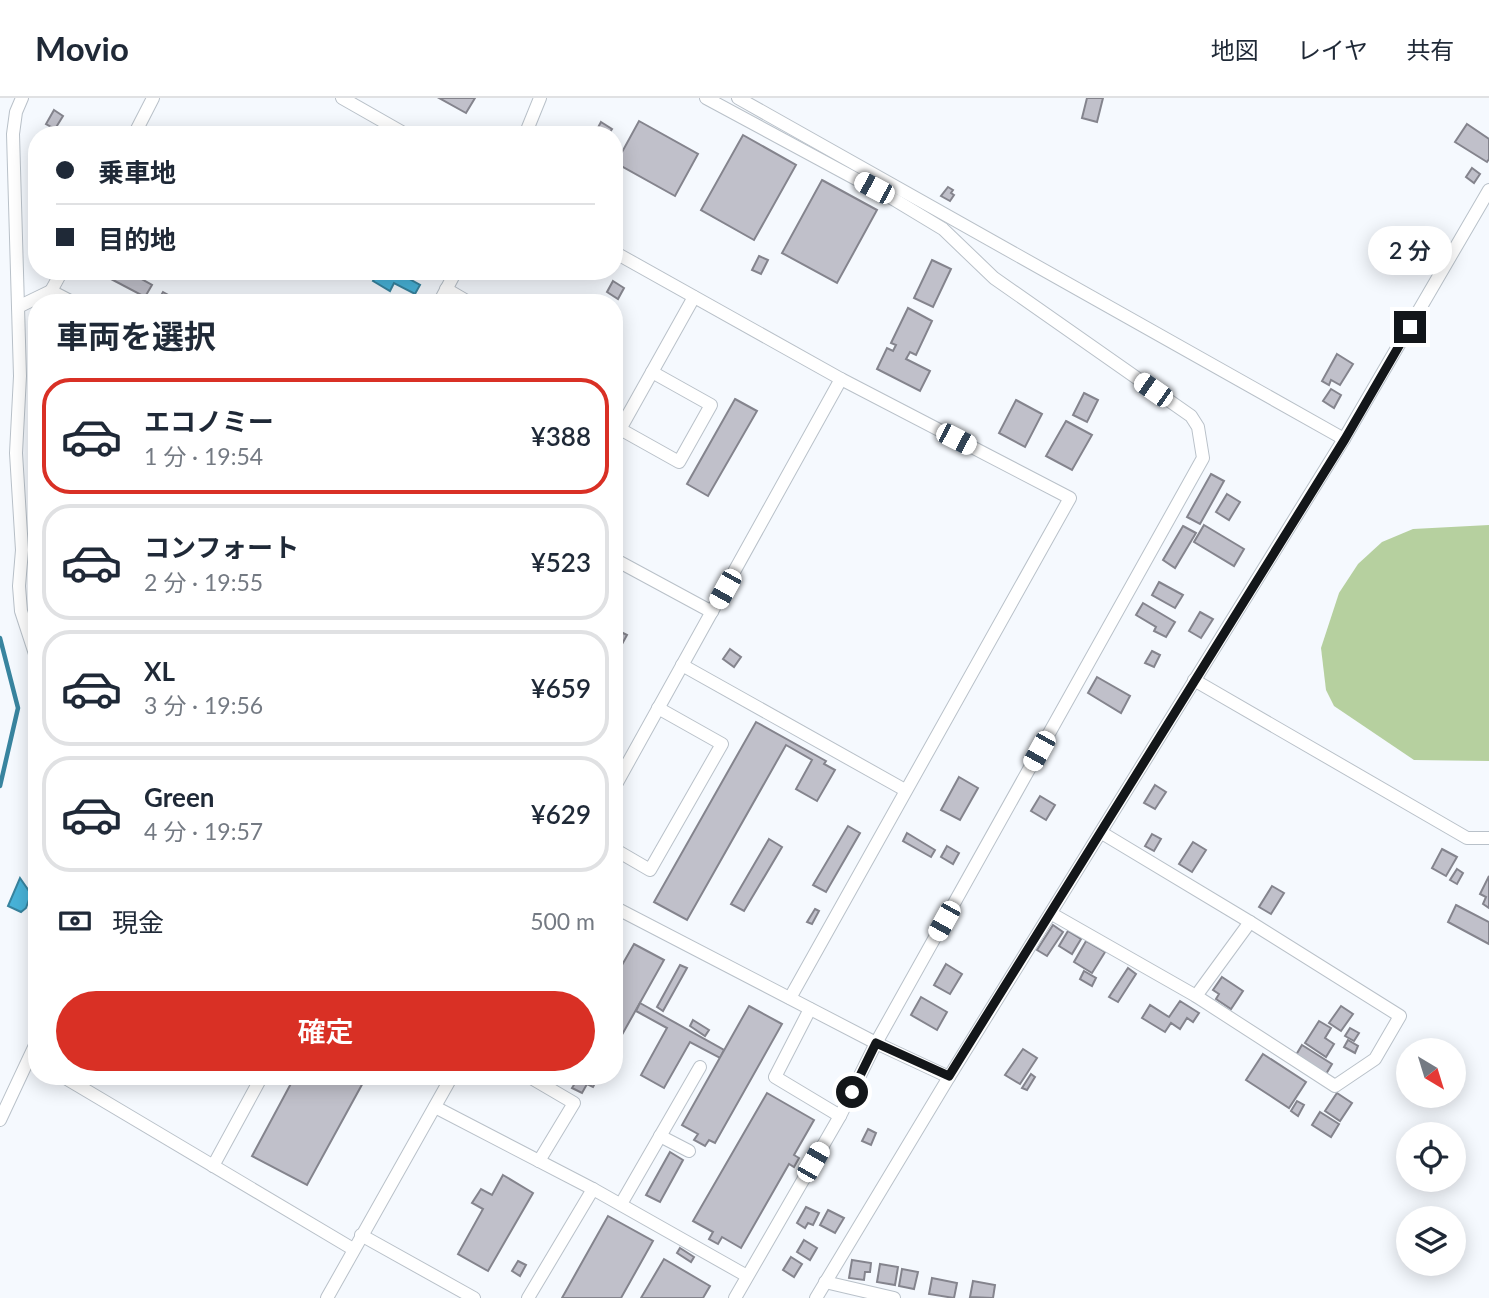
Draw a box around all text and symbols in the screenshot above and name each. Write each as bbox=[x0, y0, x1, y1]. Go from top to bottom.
text: Movio bbox=[35, 28, 129, 68]
text: 地図 bbox=[1211, 35, 1259, 64]
text: レイヤ bbox=[1297, 35, 1368, 64]
text: 共有 bbox=[1406, 35, 1454, 64]
text: 乗車地 bbox=[98, 156, 176, 188]
car bbox=[851, 169, 898, 207]
text: 目的地 bbox=[98, 223, 176, 255]
callout: 2 分 bbox=[1368, 226, 1452, 274]
text: 2 分 bbox=[1389, 236, 1431, 264]
route end bbox=[1394, 311, 1426, 343]
text: 車両を選択 bbox=[56, 316, 216, 355]
car bbox=[1130, 369, 1177, 411]
icon: car bbox=[60, 405, 123, 468]
text: エコノミー bbox=[144, 405, 274, 437]
text: ¥388 bbox=[531, 420, 591, 452]
car bbox=[933, 420, 980, 458]
text: 1 分 · 19:54 bbox=[144, 442, 263, 470]
icon: car bbox=[60, 531, 123, 594]
text: コンフォート bbox=[144, 531, 299, 563]
text: ¥523 bbox=[531, 546, 591, 578]
car bbox=[706, 566, 745, 612]
text: 2 分 · 19:55 bbox=[144, 568, 263, 596]
text: XL bbox=[144, 655, 175, 687]
icon: car bbox=[60, 657, 123, 720]
text: ¥659 bbox=[531, 672, 591, 704]
text: 3 分 · 19:56 bbox=[144, 691, 263, 719]
car bbox=[1020, 728, 1059, 774]
text: Green bbox=[144, 781, 214, 813]
icon: car bbox=[60, 783, 123, 846]
text: ¥629 bbox=[531, 798, 591, 830]
text: 4 分 · 19:57 bbox=[144, 817, 263, 845]
car bbox=[925, 898, 964, 944]
icon: cash bbox=[56, 902, 94, 940]
text: 現金 bbox=[112, 906, 164, 938]
text: 500 m bbox=[530, 907, 595, 935]
button: 確定 bbox=[56, 991, 595, 1071]
north arrow bbox=[1396, 1038, 1466, 1108]
map controls bbox=[1396, 1038, 1466, 1276]
route start bbox=[836, 1076, 868, 1108]
button: locate bbox=[1396, 1122, 1466, 1192]
car bbox=[794, 1139, 833, 1185]
button: layers bbox=[1396, 1206, 1466, 1276]

